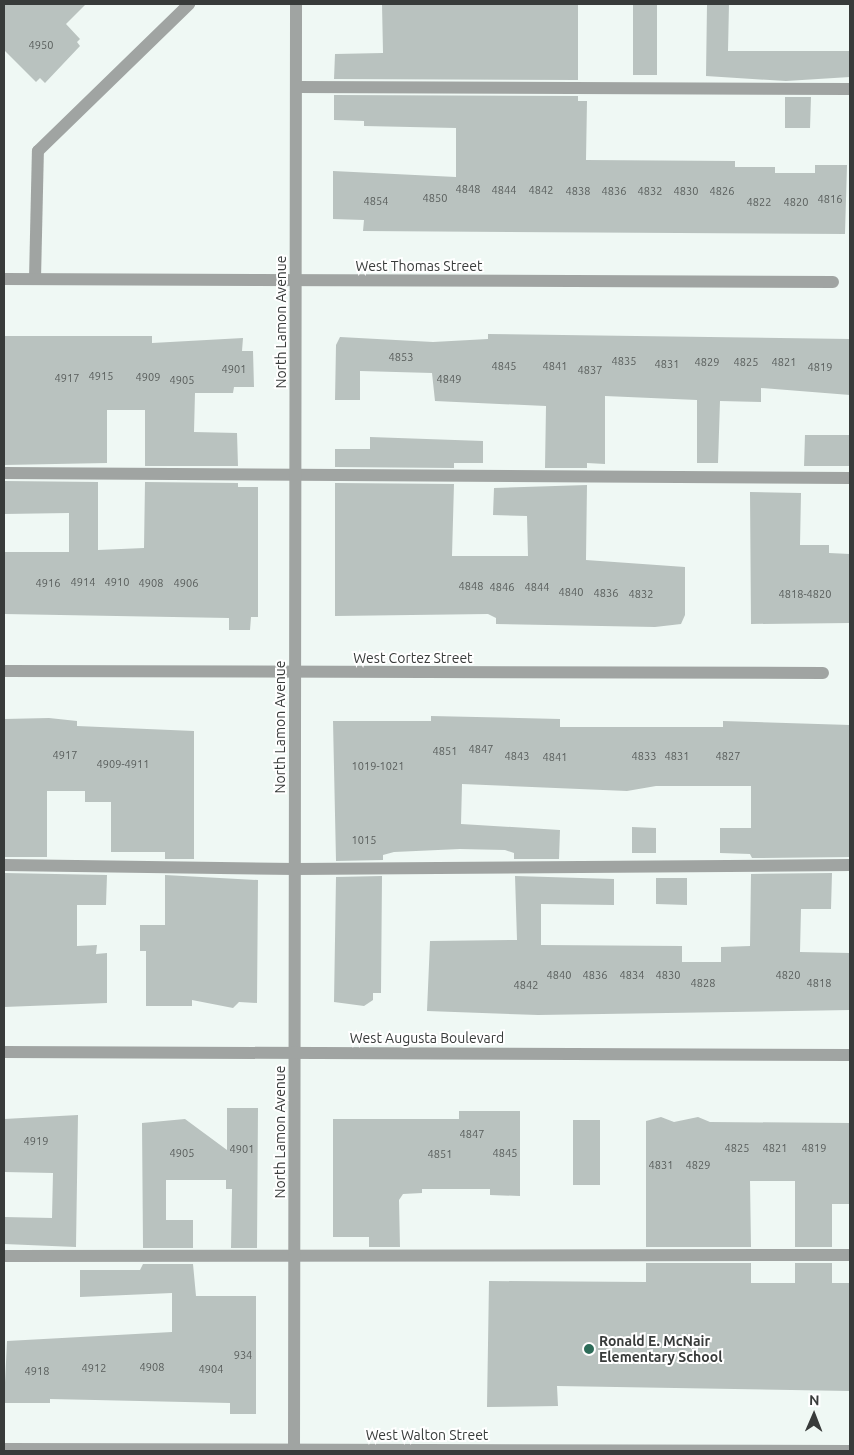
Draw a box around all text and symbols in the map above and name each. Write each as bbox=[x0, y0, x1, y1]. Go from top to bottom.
house number: 4950 bbox=[29, 38, 53, 52]
house number: 4848 bbox=[456, 182, 480, 196]
house number: 4844 bbox=[492, 183, 516, 197]
house number: 4842 bbox=[529, 183, 553, 197]
house number: 4838 bbox=[566, 184, 590, 198]
house number: 4836 bbox=[602, 184, 626, 198]
house number: 4832 bbox=[638, 184, 662, 198]
house number: 4830 bbox=[674, 184, 698, 198]
house number: 4826 bbox=[710, 184, 734, 198]
house number: 4850 bbox=[423, 191, 447, 205]
house number: 4816 bbox=[818, 192, 842, 206]
house number: 4854 bbox=[364, 194, 388, 208]
house number: 4822 bbox=[747, 195, 771, 209]
house number: 4820 bbox=[784, 195, 808, 209]
street label: North Lamon Avenue bbox=[273, 255, 289, 389]
street label: West Thomas Street bbox=[356, 258, 482, 274]
house number: 4853 bbox=[389, 350, 413, 364]
house number: 4835 bbox=[612, 354, 636, 368]
house number: 4829 bbox=[695, 355, 719, 369]
house number: 4825 bbox=[734, 355, 758, 369]
house number: 4821 bbox=[772, 355, 796, 369]
house number: 4831 bbox=[655, 357, 679, 371]
house number: 4845 bbox=[492, 359, 516, 373]
house number: 4841 bbox=[543, 359, 567, 373]
house number: 4819 bbox=[808, 360, 832, 374]
house number: 4901 bbox=[222, 362, 246, 376]
house number: 4837 bbox=[578, 363, 602, 377]
house number: 4915 bbox=[89, 369, 113, 383]
house number: 4909 bbox=[136, 370, 160, 384]
house number: 4917 bbox=[55, 371, 79, 385]
house number: 4849 bbox=[437, 372, 461, 386]
house number: 4905 bbox=[170, 373, 194, 387]
house number: 4914 bbox=[71, 575, 95, 589]
house number: 4910 bbox=[105, 575, 129, 589]
house number: 4916 bbox=[36, 576, 60, 590]
house number: 4908 bbox=[139, 576, 163, 590]
house number: 4906 bbox=[174, 576, 198, 590]
house number: 4848 bbox=[459, 579, 483, 593]
house number: 4846 bbox=[490, 580, 514, 594]
house number: 4844 bbox=[525, 580, 549, 594]
house number: 4840 bbox=[559, 585, 583, 599]
house number: 4836 bbox=[594, 586, 618, 600]
house number: 4832 bbox=[629, 587, 653, 601]
house number: 4818-4820 bbox=[779, 587, 831, 601]
street label: West Cortez Street bbox=[353, 650, 473, 666]
street label: North Lamon Avenue bbox=[272, 660, 288, 794]
house number: 4847 bbox=[469, 742, 493, 756]
house number: 4851 bbox=[433, 744, 457, 758]
house number: 4917 bbox=[53, 748, 77, 762]
house number: 4843 bbox=[505, 749, 529, 763]
house number: 4833 bbox=[632, 749, 656, 763]
house number: 4831 bbox=[665, 749, 689, 763]
house number: 4827 bbox=[716, 749, 740, 763]
house number: 4841 bbox=[543, 750, 567, 764]
house number: 4909-4911 bbox=[97, 757, 149, 771]
house number: 1019-1021 bbox=[352, 759, 404, 773]
house number: 1015 bbox=[352, 833, 376, 847]
house number: 4840 bbox=[547, 968, 571, 982]
house number: 4836 bbox=[583, 968, 607, 982]
house number: 4834 bbox=[620, 968, 644, 982]
house number: 4830 bbox=[656, 968, 680, 982]
house number: 4820 bbox=[776, 968, 800, 982]
house number: 4828 bbox=[691, 976, 715, 990]
house number: 4818 bbox=[807, 976, 831, 990]
house number: 4842 bbox=[514, 978, 538, 992]
street label: West Augusta Boulevard bbox=[350, 1030, 504, 1046]
street label: North Lamon Avenue bbox=[272, 1065, 288, 1199]
house number: 4847 bbox=[460, 1127, 484, 1141]
house number: 4919 bbox=[24, 1134, 48, 1148]
house number: 4825 bbox=[725, 1141, 749, 1155]
house number: 4821 bbox=[763, 1141, 787, 1155]
house number: 4819 bbox=[802, 1141, 826, 1155]
house number: 4901 bbox=[230, 1142, 254, 1156]
house number: 4905 bbox=[170, 1146, 194, 1160]
house number: 4845 bbox=[493, 1146, 517, 1160]
house number: 4851 bbox=[428, 1147, 452, 1161]
house number: 4831 bbox=[649, 1158, 673, 1172]
house number: 4829 bbox=[686, 1158, 710, 1172]
place label: Ronald E. McNair Elementary School bbox=[599, 1333, 722, 1365]
marker: Ronald E. McNair Elementary School bbox=[583, 1343, 595, 1355]
house number: 934 bbox=[234, 1348, 252, 1362]
house number: 4908 bbox=[140, 1360, 164, 1374]
house number: 4912 bbox=[82, 1361, 106, 1375]
house number: 4904 bbox=[199, 1362, 223, 1376]
house number: 4918 bbox=[25, 1364, 49, 1378]
north arrow bbox=[789, 1390, 839, 1440]
text: N bbox=[809, 1392, 820, 1408]
street label: West Walton Street bbox=[366, 1427, 488, 1443]

